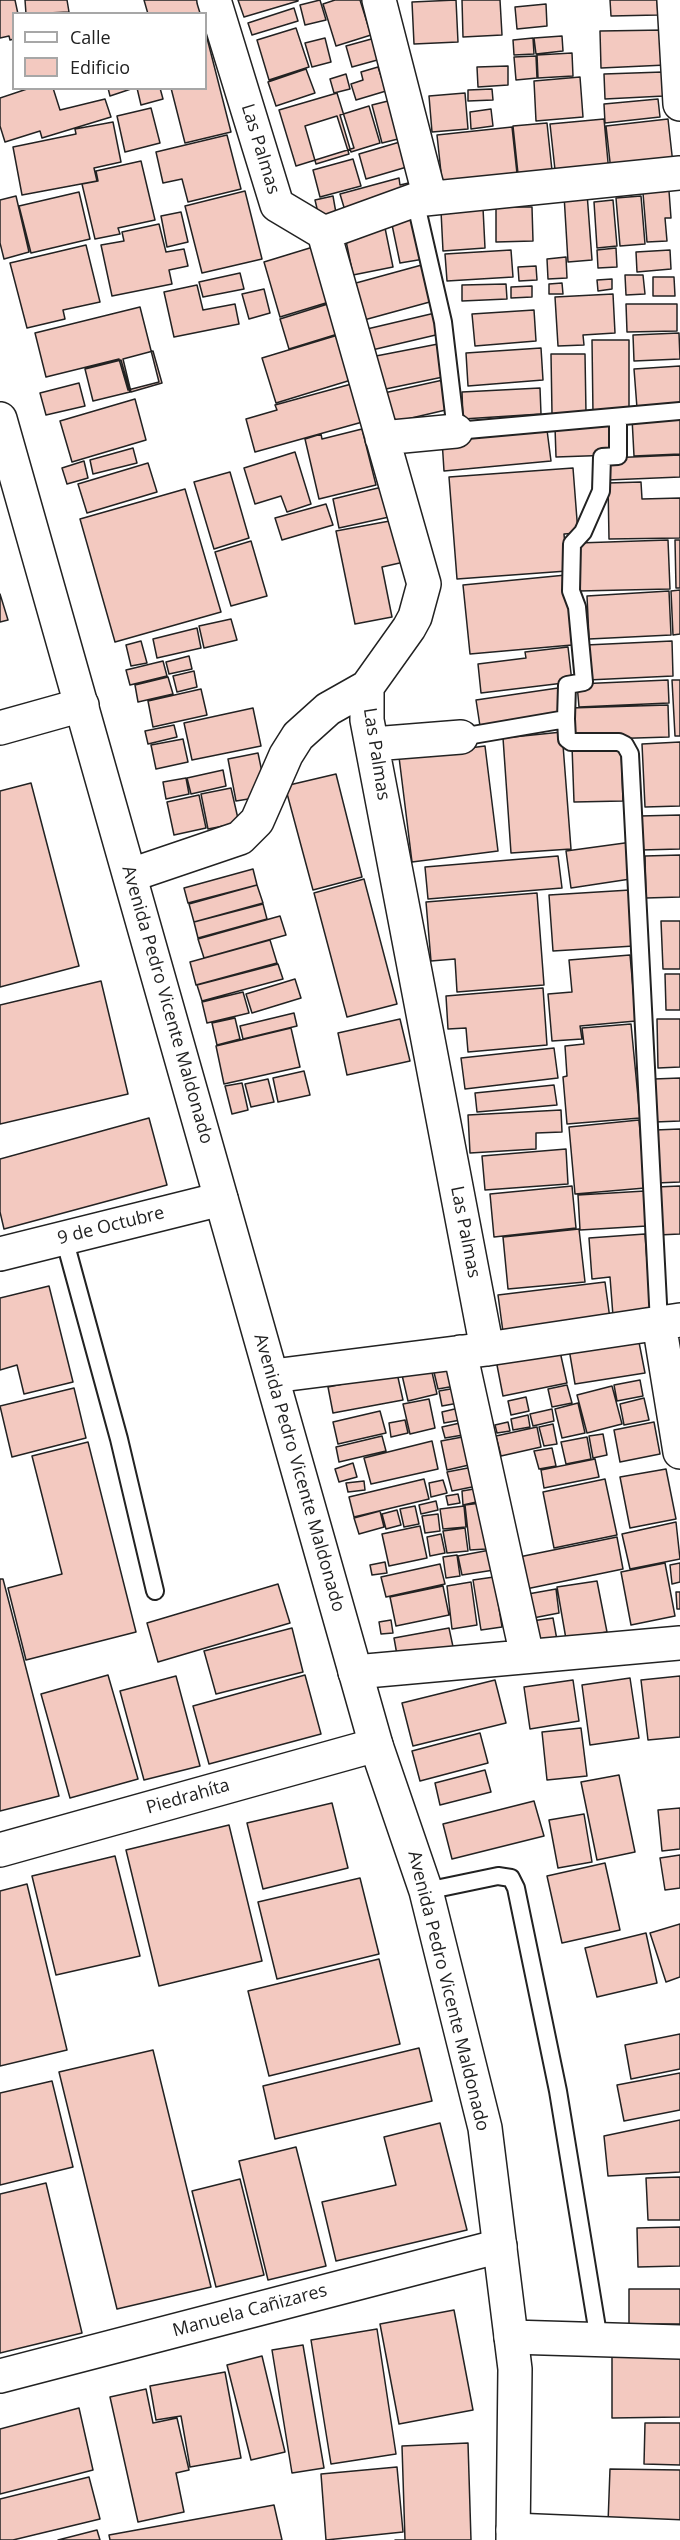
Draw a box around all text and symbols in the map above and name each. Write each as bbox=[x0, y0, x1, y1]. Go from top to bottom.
legend bbox=[12, 12, 207, 90]
text: Calle bbox=[70, 25, 111, 49]
text: Edificio bbox=[70, 55, 130, 79]
street label: Las Palmas bbox=[236, 101, 284, 197]
street label: Las Palmas bbox=[358, 706, 394, 802]
street label: Avenida Pedro Vicente Maldonado bbox=[117, 863, 217, 1147]
street label: Las Palmas bbox=[446, 1184, 484, 1280]
street label: 9 de Octubre bbox=[55, 1202, 167, 1250]
street label: Avenida Pedro Vicente Maldonado bbox=[249, 1331, 349, 1615]
street label: Piedrahíta bbox=[144, 1775, 232, 1819]
street label: Avenida Pedro Vicente Maldonado bbox=[403, 1849, 493, 2133]
street label: Manuela Cañizares bbox=[170, 2280, 330, 2342]

